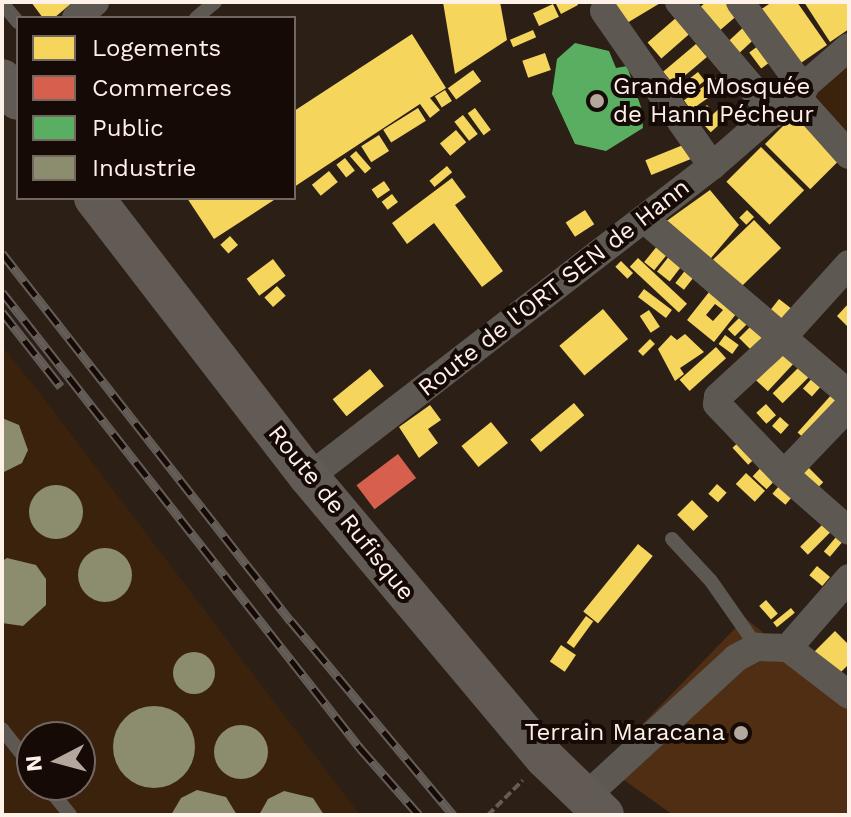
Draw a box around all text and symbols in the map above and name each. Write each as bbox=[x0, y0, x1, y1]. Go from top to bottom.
legend bbox=[16, 16, 296, 200]
text: Logements bbox=[92, 34, 221, 62]
place label: Grande Mosquée de Hann Pécheur bbox=[613, 73, 814, 129]
text: Commerces bbox=[92, 74, 232, 102]
marker: Grande Mosquée de Hann Pécheur bbox=[588, 92, 606, 110]
text: Public bbox=[92, 114, 164, 142]
text: Industrie bbox=[92, 154, 196, 182]
street label: Route de l'ORT SEN de Hann bbox=[412, 173, 696, 403]
street label: Route de Rufisque bbox=[262, 420, 420, 606]
place label: Terrain Maracana bbox=[525, 719, 725, 747]
north arrow bbox=[16, 721, 96, 801]
marker: Terrain Maracana bbox=[732, 724, 750, 742]
text: N bbox=[20, 754, 47, 773]

